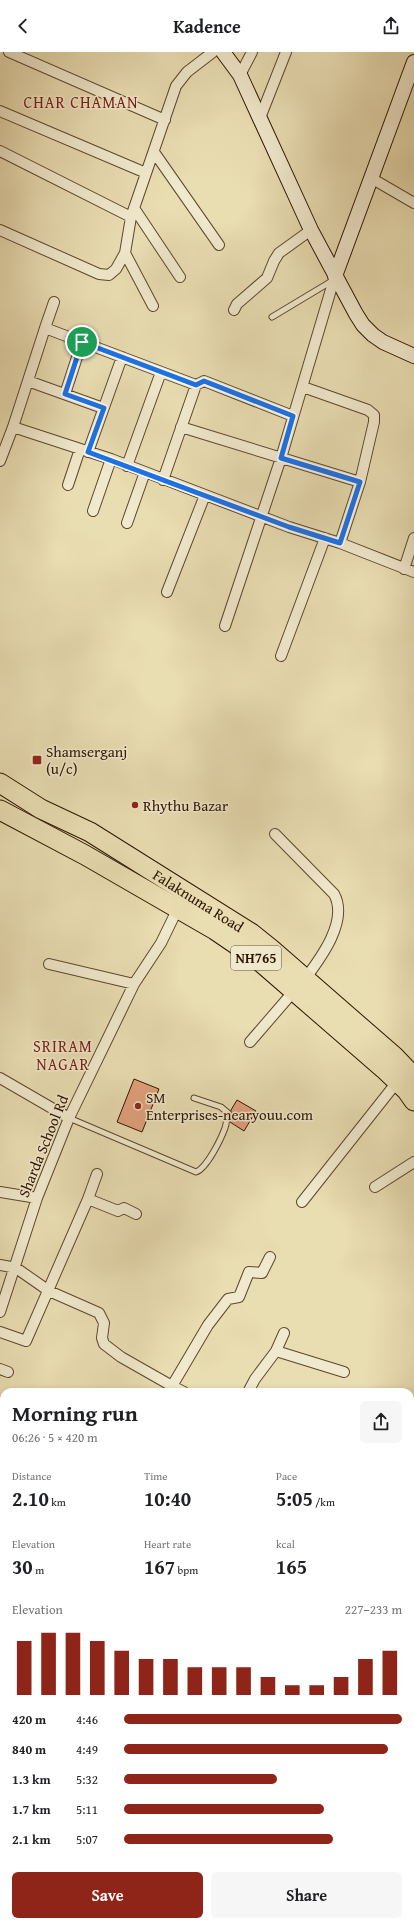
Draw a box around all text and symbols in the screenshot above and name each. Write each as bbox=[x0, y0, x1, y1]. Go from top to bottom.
text: Kadence bbox=[173, 13, 241, 40]
icon: back bbox=[12, 15, 34, 37]
icon: share bbox=[380, 15, 402, 37]
district label: CHAR CHAMAN bbox=[23, 90, 139, 114]
pin bbox=[65, 325, 99, 359]
icon: arrive bbox=[71, 331, 93, 353]
place label: Shamserganj (u/c) bbox=[46, 741, 127, 779]
marker: Shamserganj (u/c) bbox=[31, 754, 43, 766]
place label: Rhythu Bazar bbox=[143, 795, 228, 816]
marker: Rhythu Bazar bbox=[130, 800, 140, 810]
street label: Falaknuma Road bbox=[149, 864, 248, 937]
road number: NH765 bbox=[231, 946, 281, 970]
district label: SRIRAM NAGAR bbox=[33, 1034, 93, 1076]
place label: SM Enterprises-nearyouu.com bbox=[146, 1087, 314, 1125]
street label: Sharda School Rd bbox=[13, 1092, 73, 1200]
marker: SM Enterprises-nearyouu.com bbox=[133, 1101, 143, 1111]
text: Morning run bbox=[12, 1397, 138, 1429]
button: share bbox=[360, 1401, 402, 1443]
text: 06:26 · 5 × 420 m bbox=[12, 1428, 98, 1447]
text: Distance bbox=[12, 1468, 51, 1484]
text: Time bbox=[144, 1468, 167, 1484]
text: Pace bbox=[276, 1468, 297, 1484]
text: 2.10 bbox=[12, 1484, 49, 1513]
text: 10:40 bbox=[144, 1484, 191, 1513]
text: 5:05 bbox=[276, 1484, 313, 1513]
text: km bbox=[49, 1494, 66, 1510]
text: /km bbox=[313, 1494, 335, 1510]
text: Elevation bbox=[12, 1536, 55, 1552]
text: Heart rate bbox=[144, 1536, 191, 1552]
text: kcal bbox=[276, 1536, 295, 1552]
text: 30 bbox=[12, 1552, 33, 1581]
text: 167 bbox=[144, 1552, 175, 1581]
text: 165 bbox=[276, 1552, 307, 1581]
text: m bbox=[33, 1562, 44, 1578]
text: bpm bbox=[175, 1562, 198, 1578]
text: Elevation bbox=[12, 1600, 63, 1619]
text: 227–233 m bbox=[345, 1600, 402, 1619]
text: 420 m bbox=[12, 1710, 46, 1729]
text: 4:46 bbox=[76, 1710, 98, 1729]
text: 840 m bbox=[12, 1740, 46, 1759]
text: 4:49 bbox=[76, 1740, 98, 1759]
text: 1.3 km bbox=[12, 1770, 51, 1789]
text: 5:32 bbox=[76, 1770, 98, 1789]
text: 1.7 km bbox=[12, 1800, 51, 1819]
text: 5:11 bbox=[76, 1800, 98, 1819]
text: 2.1 km bbox=[12, 1830, 51, 1849]
text: 5:07 bbox=[76, 1830, 98, 1849]
button: Save bbox=[12, 1872, 203, 1918]
button: Share bbox=[211, 1872, 402, 1918]

